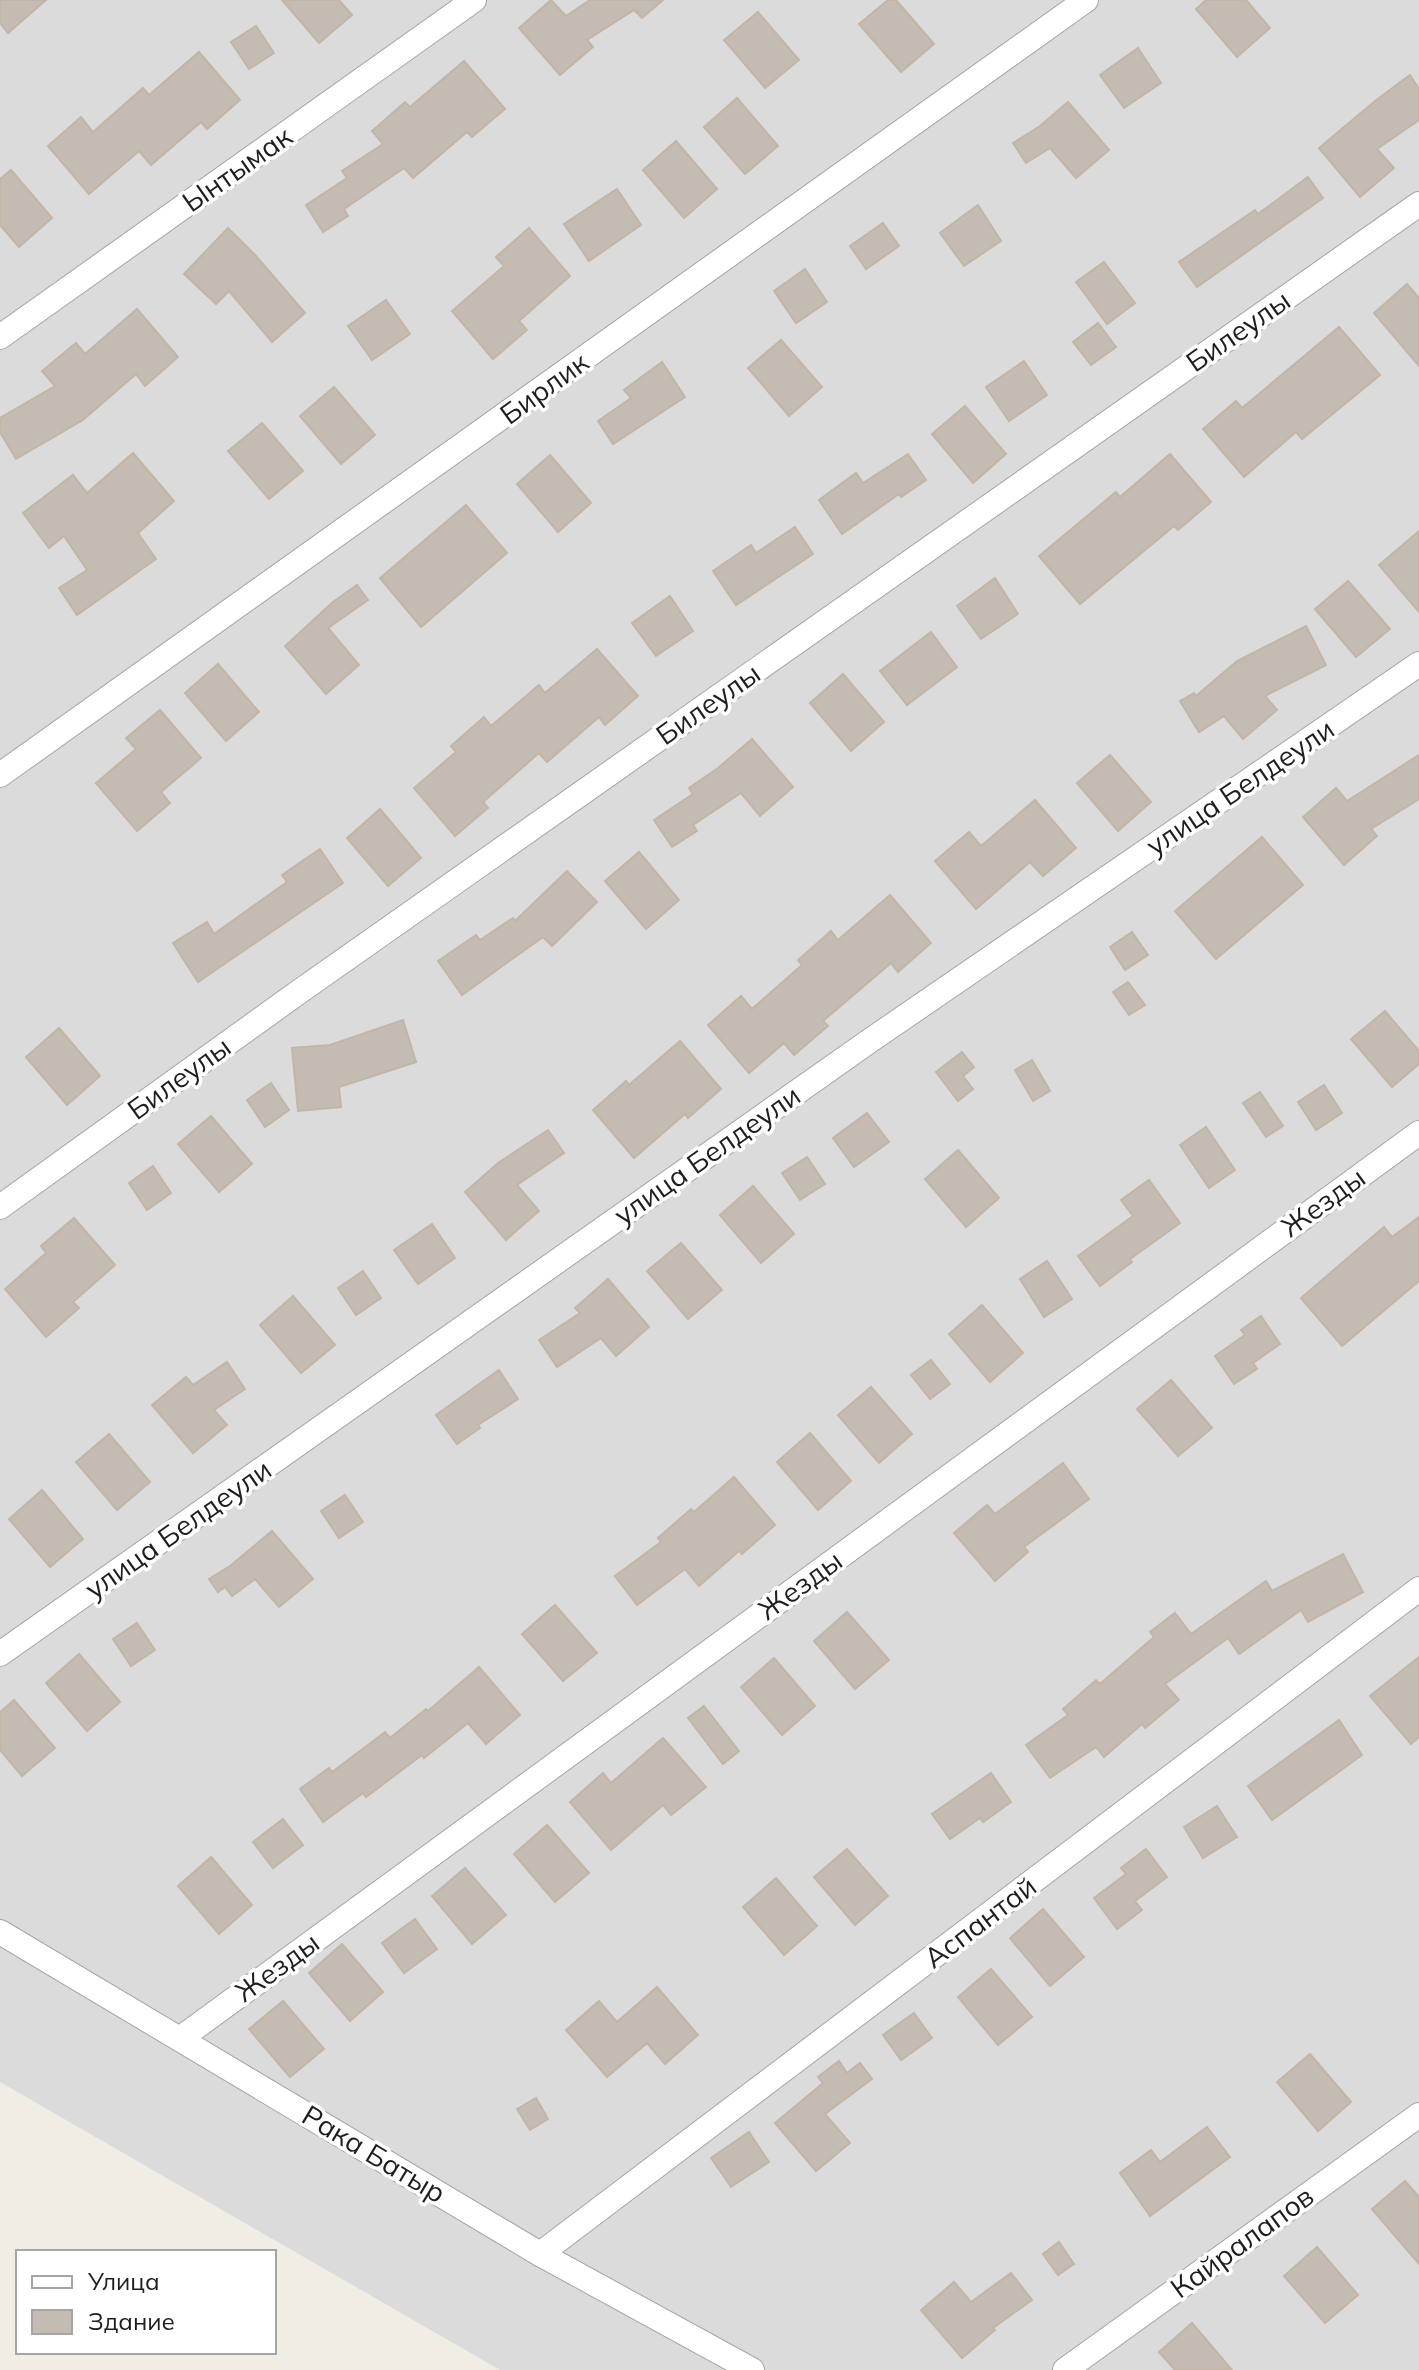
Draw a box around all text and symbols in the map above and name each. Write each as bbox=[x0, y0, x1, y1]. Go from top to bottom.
street label: Ынтымак bbox=[175, 118, 299, 219]
street label: Билеулы bbox=[1179, 282, 1296, 379]
street label: Бирлик bbox=[493, 343, 595, 431]
street label: Билеулы bbox=[649, 655, 766, 752]
street label: улица Белдеули bbox=[1139, 711, 1341, 862]
street label: Билеулы bbox=[120, 1028, 237, 1127]
street label: улица Белдеули bbox=[607, 1077, 807, 1232]
street label: Жезды bbox=[1274, 1159, 1372, 1244]
street label: улица Белдеули bbox=[78, 1451, 278, 1606]
street label: Жезды bbox=[751, 1542, 849, 1627]
street label: Аспантай bbox=[917, 1868, 1043, 1975]
street label: Жезды bbox=[228, 1924, 326, 2009]
street label: Рака Батыр bbox=[296, 2097, 452, 2210]
street label: Кайралапов bbox=[1163, 2178, 1320, 2305]
legend bbox=[16, 2250, 276, 2354]
text: Улица bbox=[87, 2266, 160, 2296]
text: Здание bbox=[88, 2306, 175, 2336]

